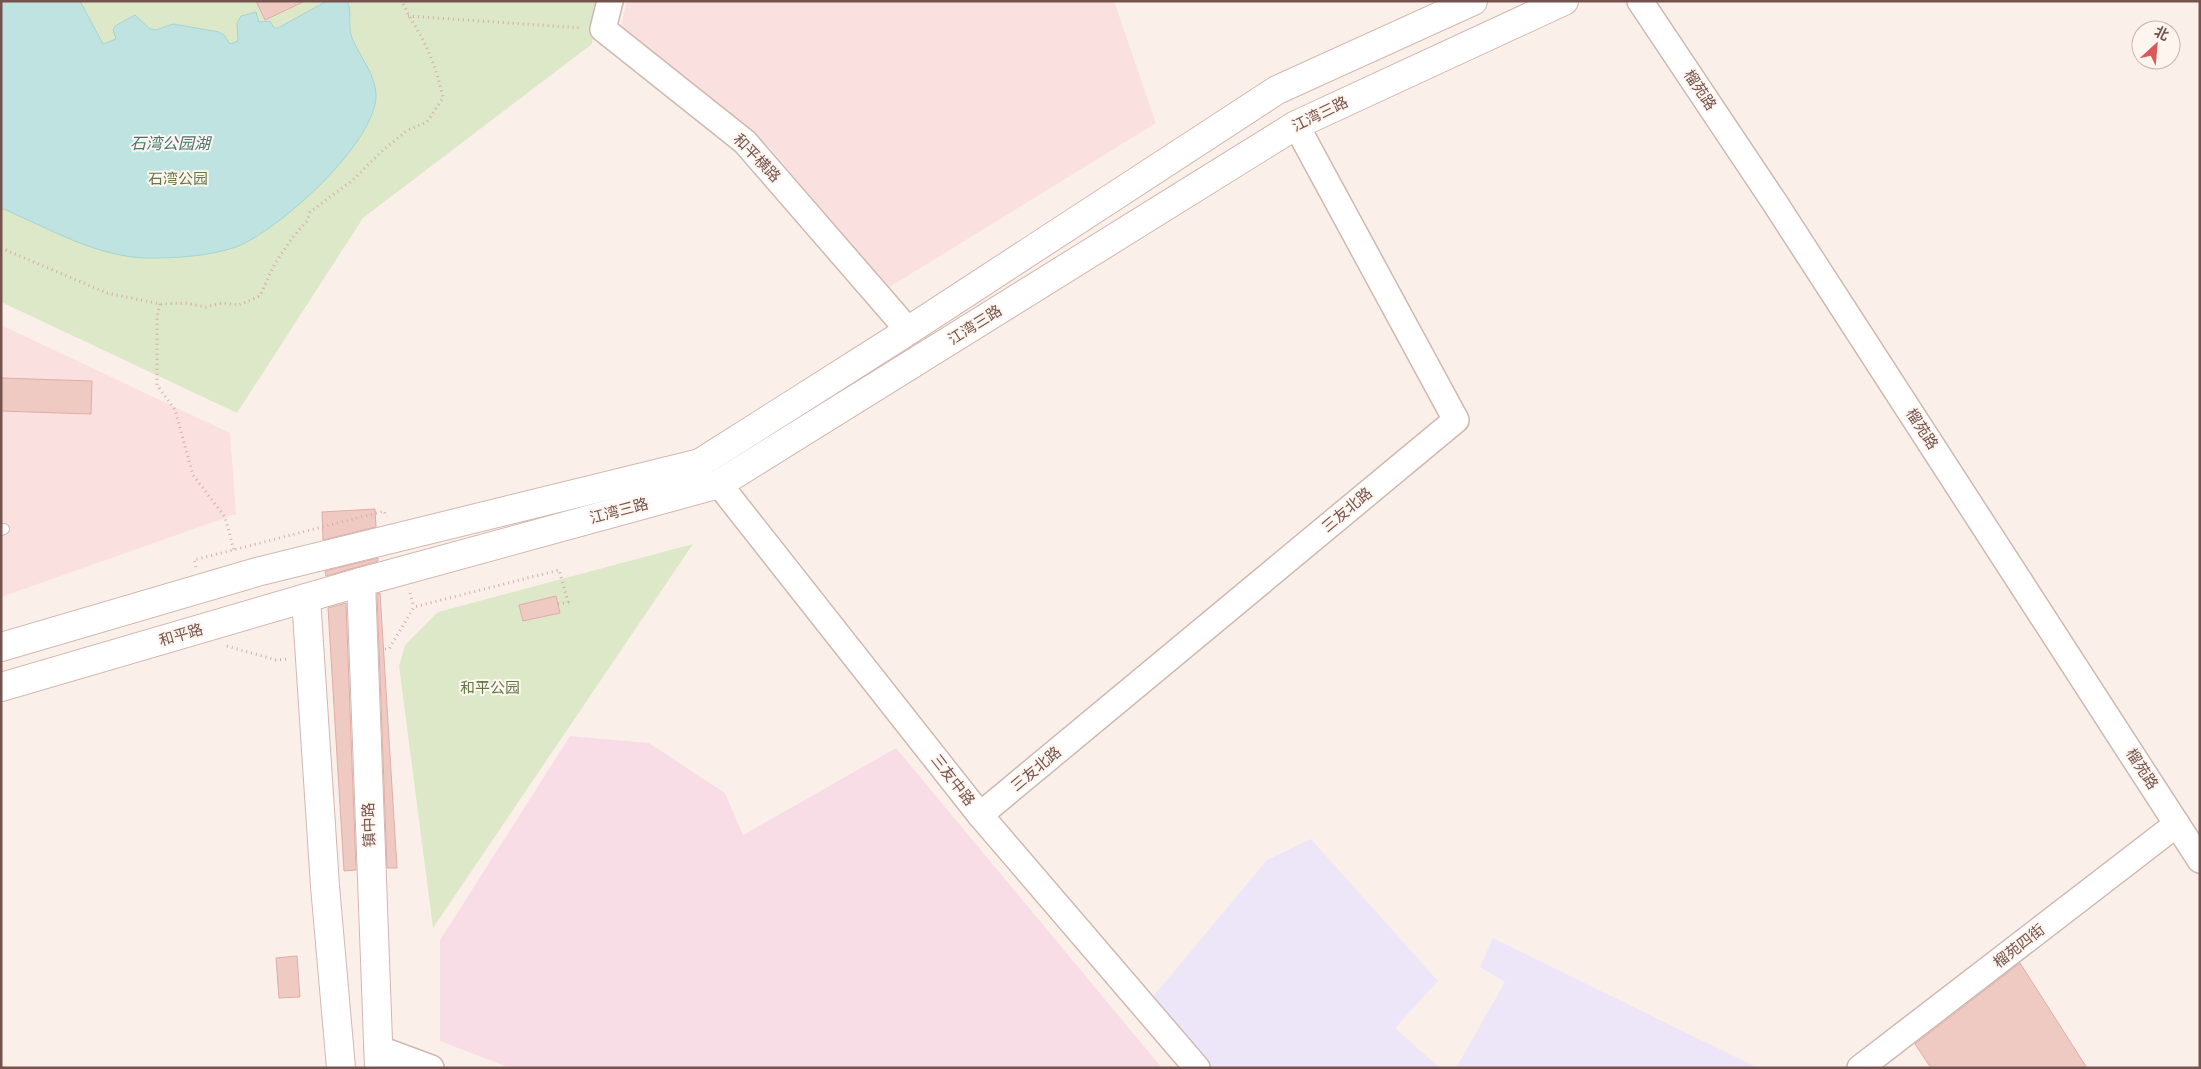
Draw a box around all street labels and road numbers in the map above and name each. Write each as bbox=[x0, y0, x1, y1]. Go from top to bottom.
street label: 榴苑路 bbox=[1679, 66, 1720, 114]
street label: 江湾三路 bbox=[1289, 93, 1351, 136]
street label: 和平横路 bbox=[729, 130, 784, 187]
street label: 江湾三路 bbox=[945, 301, 1006, 349]
street label: 榴苑路 bbox=[1901, 405, 1942, 453]
street label: 三友北路 bbox=[1318, 484, 1376, 537]
street label: 江湾三路 bbox=[588, 495, 651, 528]
street label: 和平路 bbox=[157, 620, 205, 651]
street label: 三友北路 bbox=[1007, 743, 1065, 796]
street label: 榴苑路 bbox=[2121, 745, 2162, 793]
street label: 三友中路 bbox=[927, 751, 979, 810]
street label: 镇中路 bbox=[359, 802, 380, 848]
street label: 榴苑四街 bbox=[1990, 920, 2049, 972]

